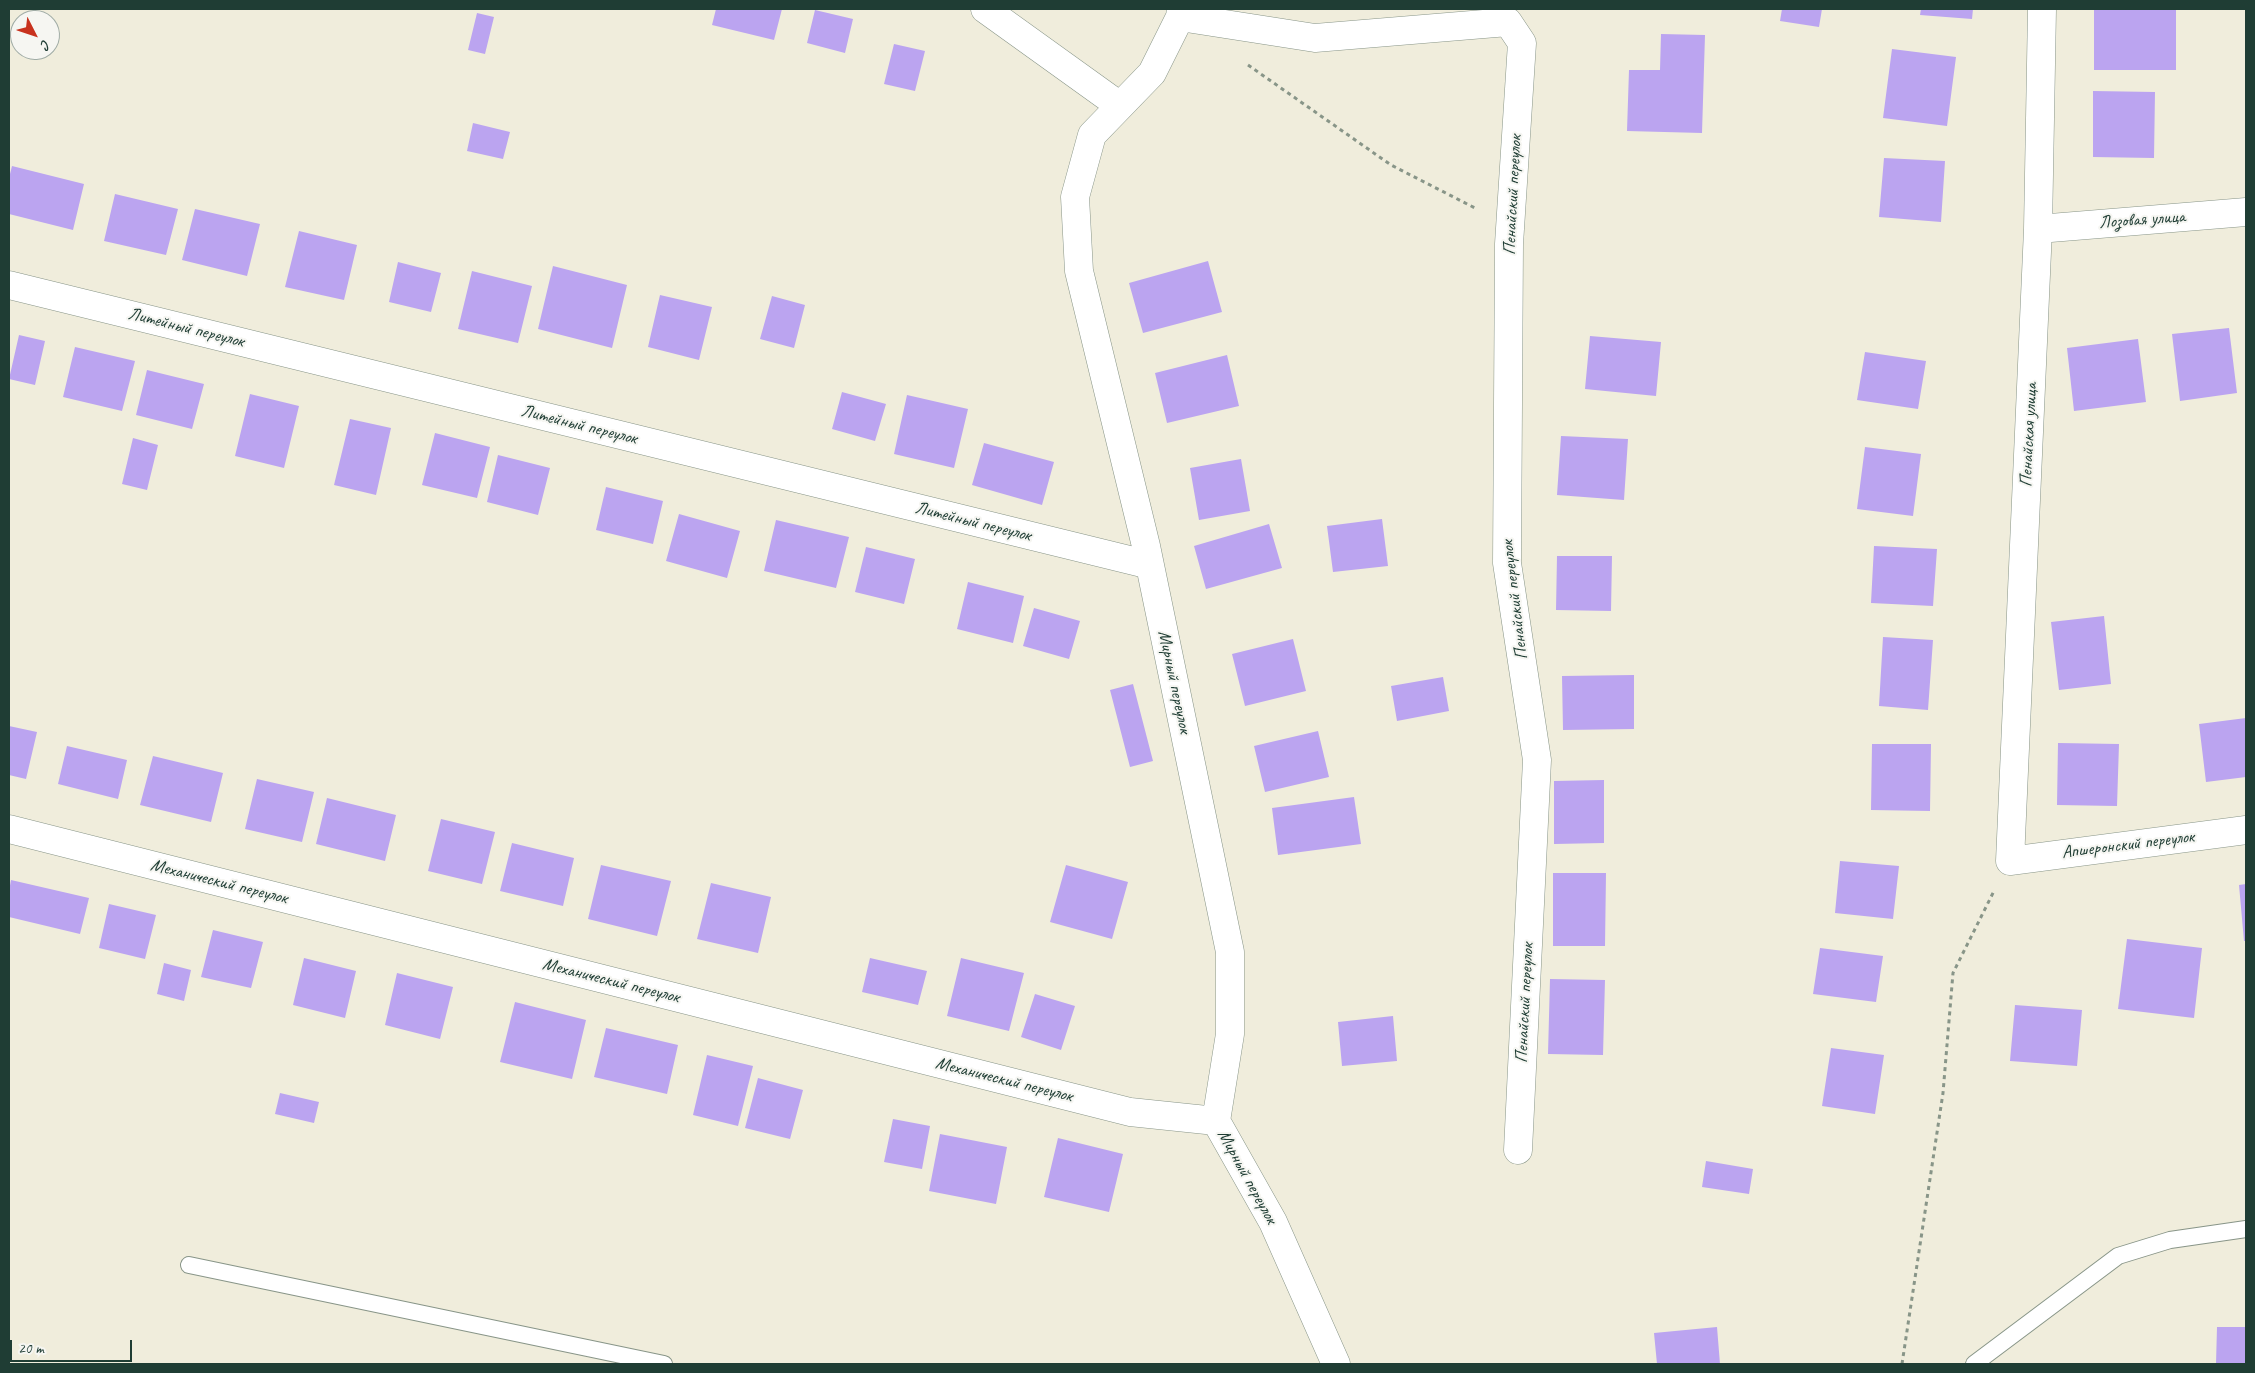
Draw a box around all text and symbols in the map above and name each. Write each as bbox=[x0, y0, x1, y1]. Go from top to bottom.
north arrow bbox=[10, 10, 60, 60]
text: С bbox=[37, 36, 55, 53]
street label: Пенайский переулок bbox=[1499, 134, 1527, 256]
street label: Лозовая улица bbox=[2098, 206, 2186, 234]
street label: Литейный переулок bbox=[126, 303, 246, 353]
street label: Пенайская улица bbox=[2015, 382, 2043, 488]
street label: Литейный переулок bbox=[519, 400, 639, 450]
street label: Литейный переулок bbox=[913, 497, 1033, 547]
street label: Пенайский переулок bbox=[1497, 539, 1533, 661]
street label: Мирный переулок bbox=[1153, 629, 1195, 735]
street label: Апшеронский переулок bbox=[2061, 826, 2195, 864]
street label: Механический переулок bbox=[148, 855, 290, 909]
street label: Пенайский переулок bbox=[1511, 942, 1539, 1064]
street label: Механический переулок bbox=[540, 954, 682, 1008]
street label: Механический переулок bbox=[933, 1053, 1075, 1107]
street label: Мирный переулок bbox=[1212, 1126, 1282, 1228]
scale bar bbox=[12, 1330, 135, 1362]
text: 20 m bbox=[18, 1339, 44, 1358]

